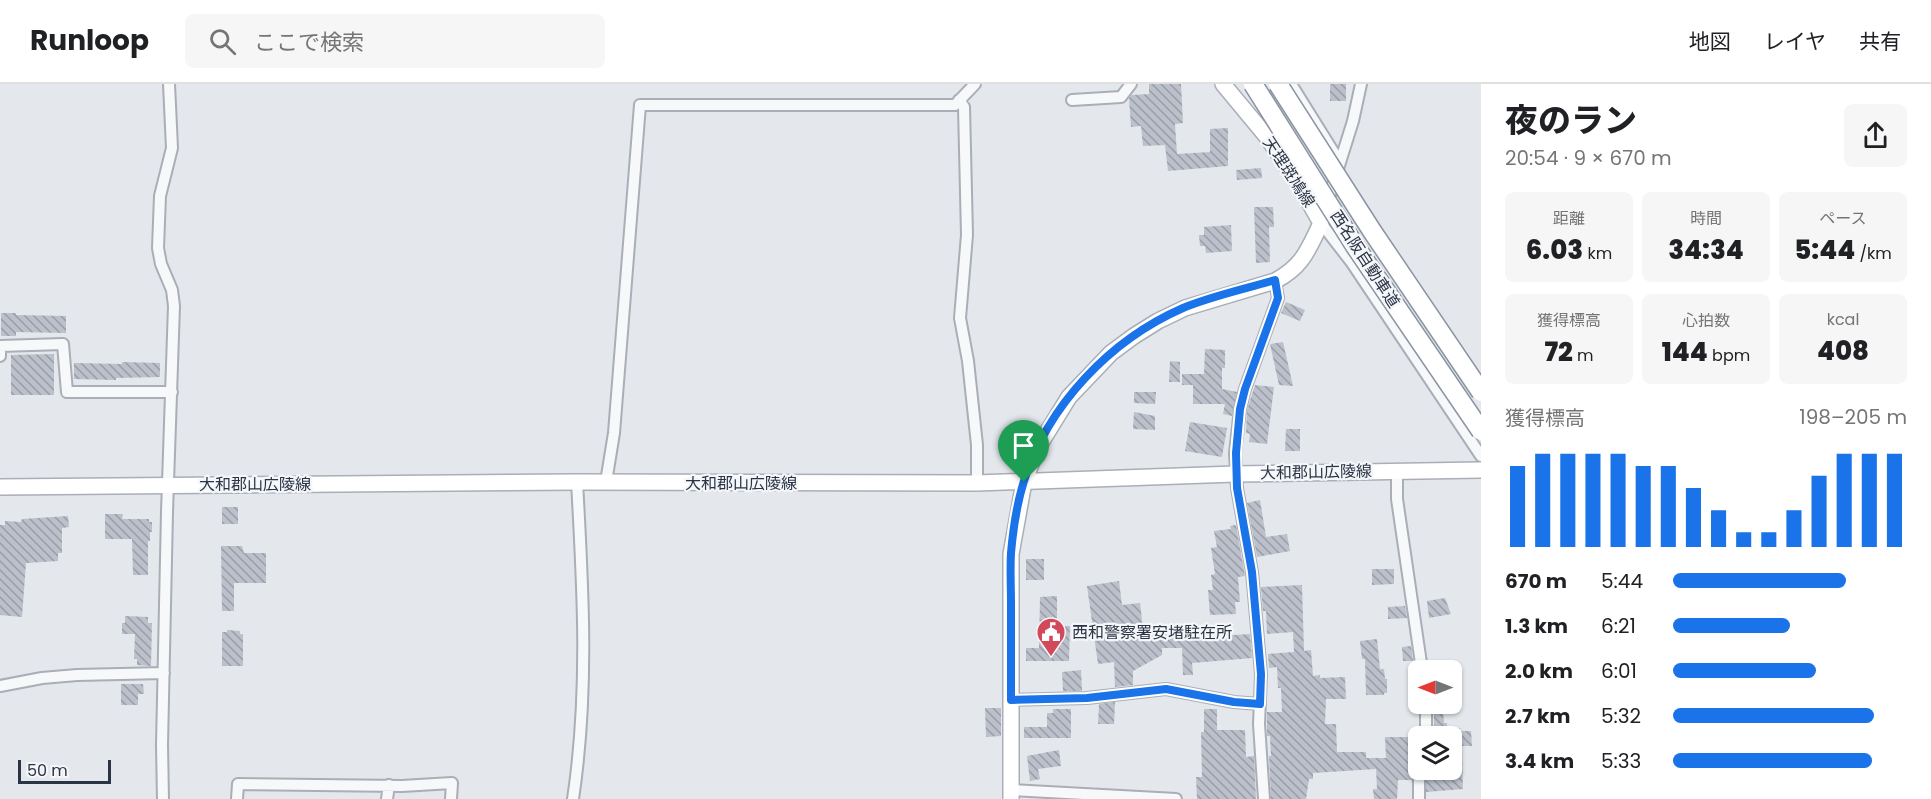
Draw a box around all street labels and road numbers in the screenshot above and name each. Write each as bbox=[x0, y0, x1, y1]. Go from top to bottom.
street label: 天理斑鳩線 bbox=[1258, 132, 1320, 212]
street label: 西名阪自動車道 bbox=[1325, 206, 1405, 312]
street label: 大和郡山広陵線 bbox=[1260, 460, 1372, 484]
street label: 大和郡山広陵線 bbox=[685, 472, 797, 495]
street label: 大和郡山広陵線 bbox=[199, 473, 311, 496]

